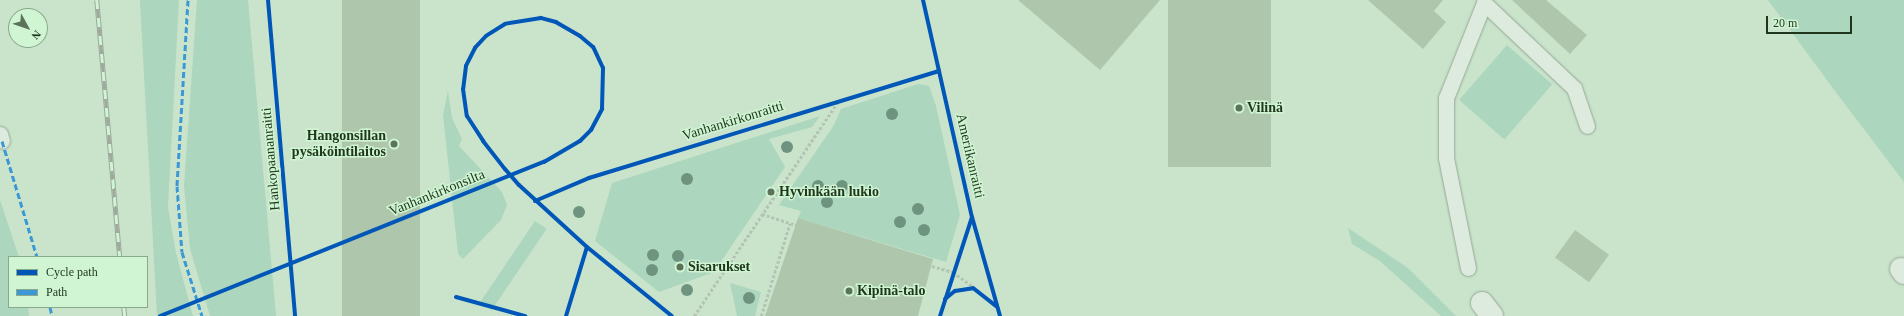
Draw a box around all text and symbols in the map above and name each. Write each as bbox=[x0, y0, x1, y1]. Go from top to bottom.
north arrow bbox=[8, 8, 48, 48]
scale bar bbox=[1768, 8, 1854, 34]
text: 20 m bbox=[1773, 16, 1797, 30]
text: N bbox=[29, 28, 44, 42]
street label: Vanhankirkonraitti bbox=[680, 98, 786, 144]
place label: Vilinä bbox=[1247, 100, 1283, 116]
marker: Vilinä bbox=[1234, 103, 1244, 113]
street label: Hankopaananraitti bbox=[258, 107, 284, 211]
street label: Ameriikanraitti bbox=[952, 112, 988, 200]
place label: Hangonsillan pysäköintilaitos bbox=[292, 128, 386, 160]
marker: Hangonsillan pysäköintilaitos bbox=[389, 139, 399, 149]
street label: Vanhankirkonsilta bbox=[387, 166, 487, 220]
place label: Hyvinkään lukio bbox=[779, 184, 879, 200]
marker: Hyvinkään lukio bbox=[766, 187, 776, 197]
legend bbox=[8, 256, 148, 308]
place label: Sisarukset bbox=[688, 259, 750, 275]
marker: Sisarukset bbox=[675, 262, 685, 272]
text: Cycle path bbox=[46, 265, 98, 279]
place label: Kipinä-talo bbox=[857, 283, 925, 299]
text: Path bbox=[46, 285, 67, 299]
marker: Kipinä-talo bbox=[844, 286, 854, 296]

